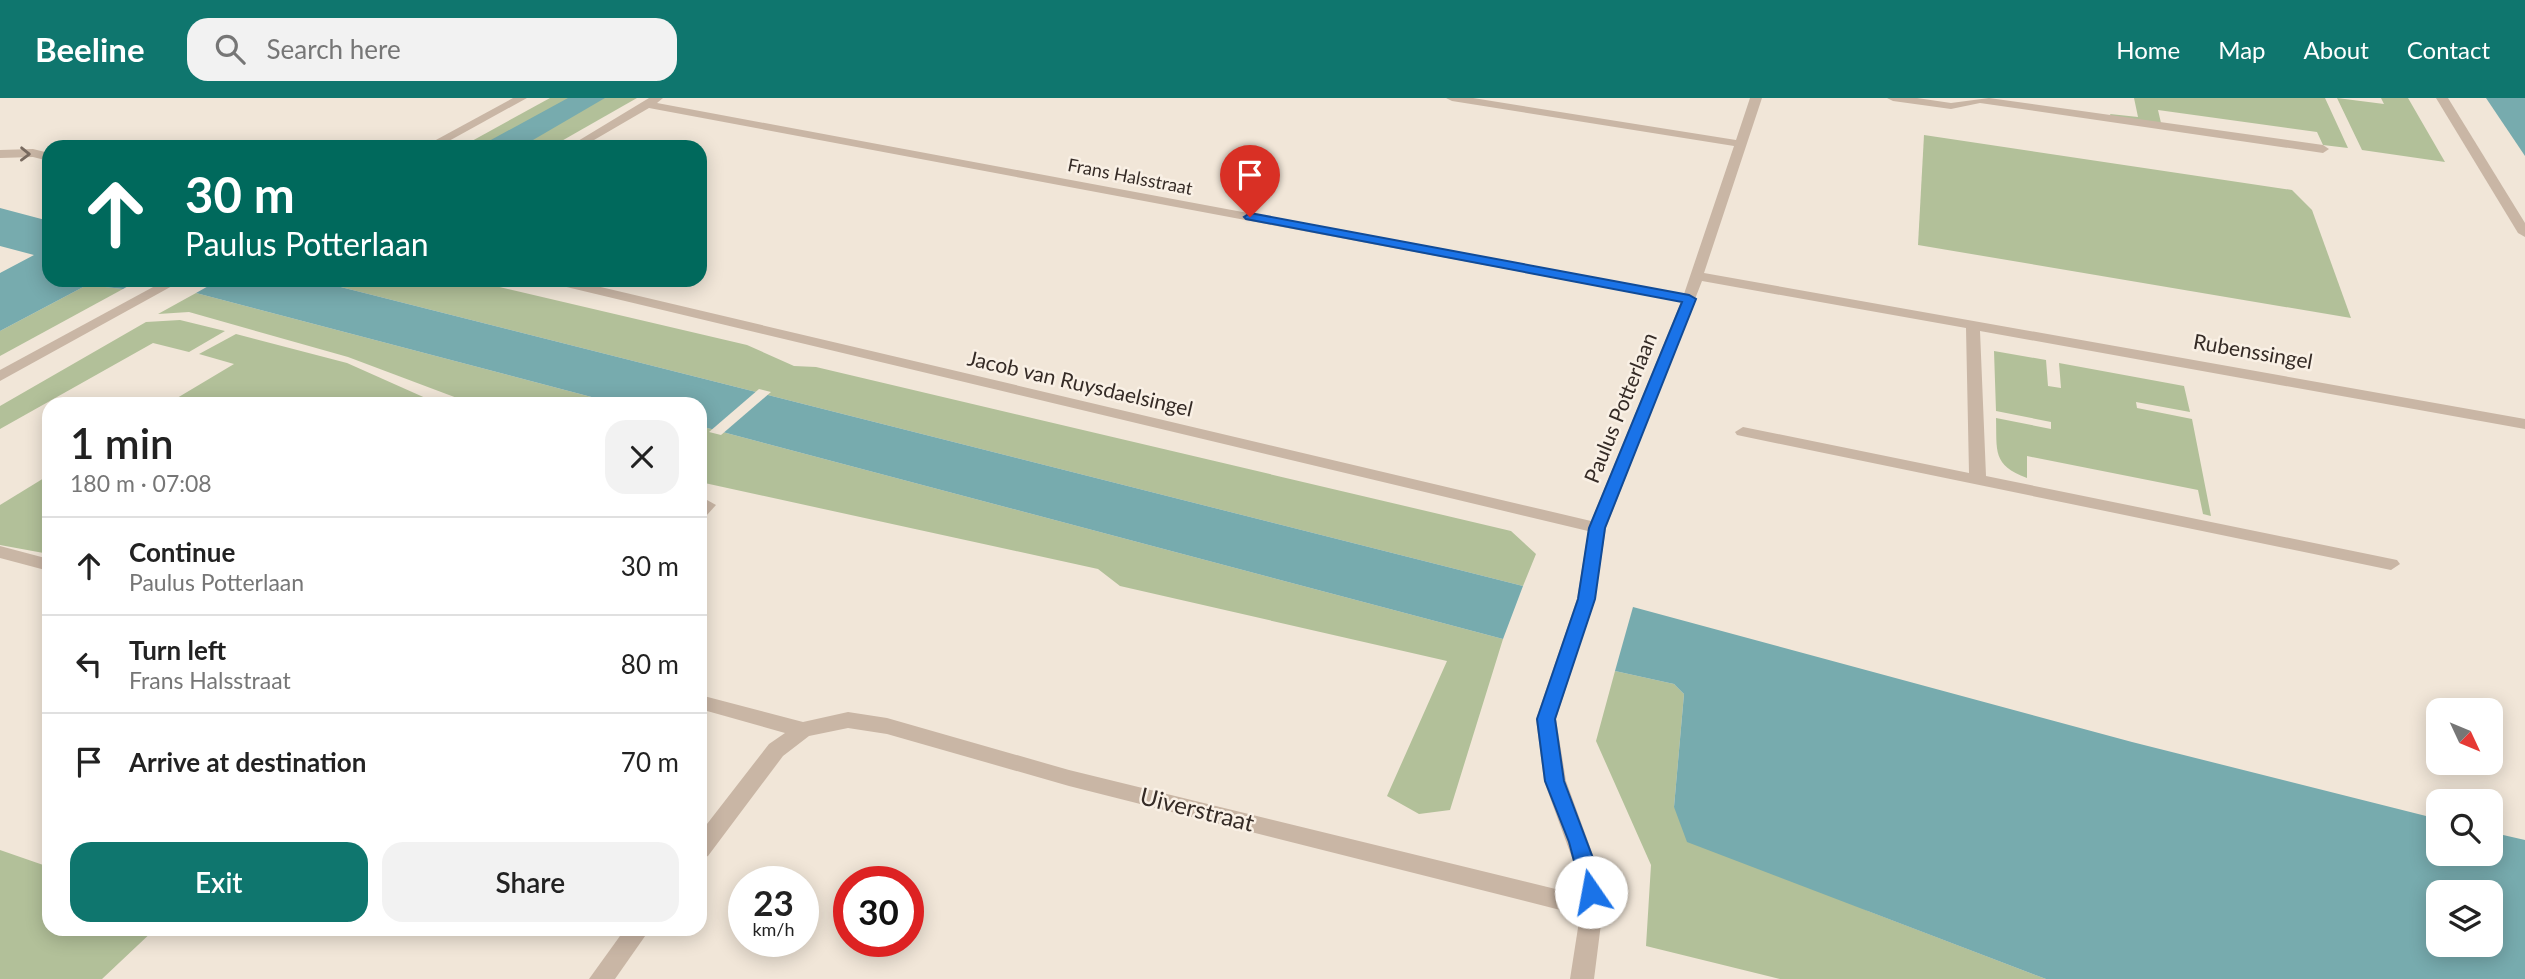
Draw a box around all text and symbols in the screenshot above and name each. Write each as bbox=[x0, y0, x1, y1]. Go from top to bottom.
search box bbox=[187, 18, 677, 81]
text: Beeline bbox=[35, 29, 145, 69]
icon: search bbox=[211, 30, 249, 68]
text: Search here bbox=[267, 33, 401, 65]
text: Home bbox=[2116, 35, 2180, 64]
text: Map bbox=[2218, 35, 2266, 64]
text: About bbox=[2304, 35, 2369, 64]
text: Contact bbox=[2407, 35, 2490, 64]
pin bbox=[1220, 145, 1280, 217]
one-way arrow bbox=[20, 146, 30, 162]
street label: Frans Halsstraat bbox=[1066, 153, 1195, 199]
icon: arrive bbox=[1231, 156, 1269, 194]
text: 30 m bbox=[185, 165, 295, 223]
icon: ahead bbox=[70, 168, 161, 259]
text: Paulus Potterlaan bbox=[185, 224, 429, 263]
street label: Rubenssingel bbox=[2192, 328, 2315, 373]
street label: Paulus Potterlaan bbox=[1578, 329, 1661, 486]
street label: Jacob van Ruysdaelsingel bbox=[965, 344, 1195, 421]
text: 1 min bbox=[70, 418, 174, 468]
button: close bbox=[605, 420, 679, 494]
text: 180 m · 07:08 bbox=[70, 469, 212, 497]
text: Continue bbox=[129, 536, 235, 568]
icon: ahead bbox=[70, 547, 108, 585]
text: 30 m bbox=[621, 550, 679, 582]
text: Paulus Potterlaan bbox=[129, 568, 304, 596]
text: Turn left bbox=[129, 634, 226, 666]
icon: left bbox=[70, 645, 108, 683]
text: 80 m bbox=[621, 648, 679, 680]
text: Frans Halsstraat bbox=[129, 666, 291, 694]
north arrow bbox=[2426, 698, 2502, 775]
map controls bbox=[2426, 698, 2503, 957]
icon: arrive bbox=[70, 743, 108, 781]
text: Arrive at destination bbox=[129, 746, 366, 778]
text: 70 m bbox=[621, 746, 679, 778]
street label: Uiverstraat bbox=[1137, 780, 1258, 837]
button: search bbox=[2426, 789, 2503, 866]
button: Exit bbox=[70, 842, 368, 922]
button: Share bbox=[382, 842, 679, 922]
position arrow bbox=[1554, 855, 1628, 929]
speed limit sign: 30 bbox=[833, 866, 924, 957]
button: layers bbox=[2426, 880, 2503, 957]
text: 23 bbox=[753, 881, 794, 923]
text: km/h bbox=[752, 918, 795, 940]

